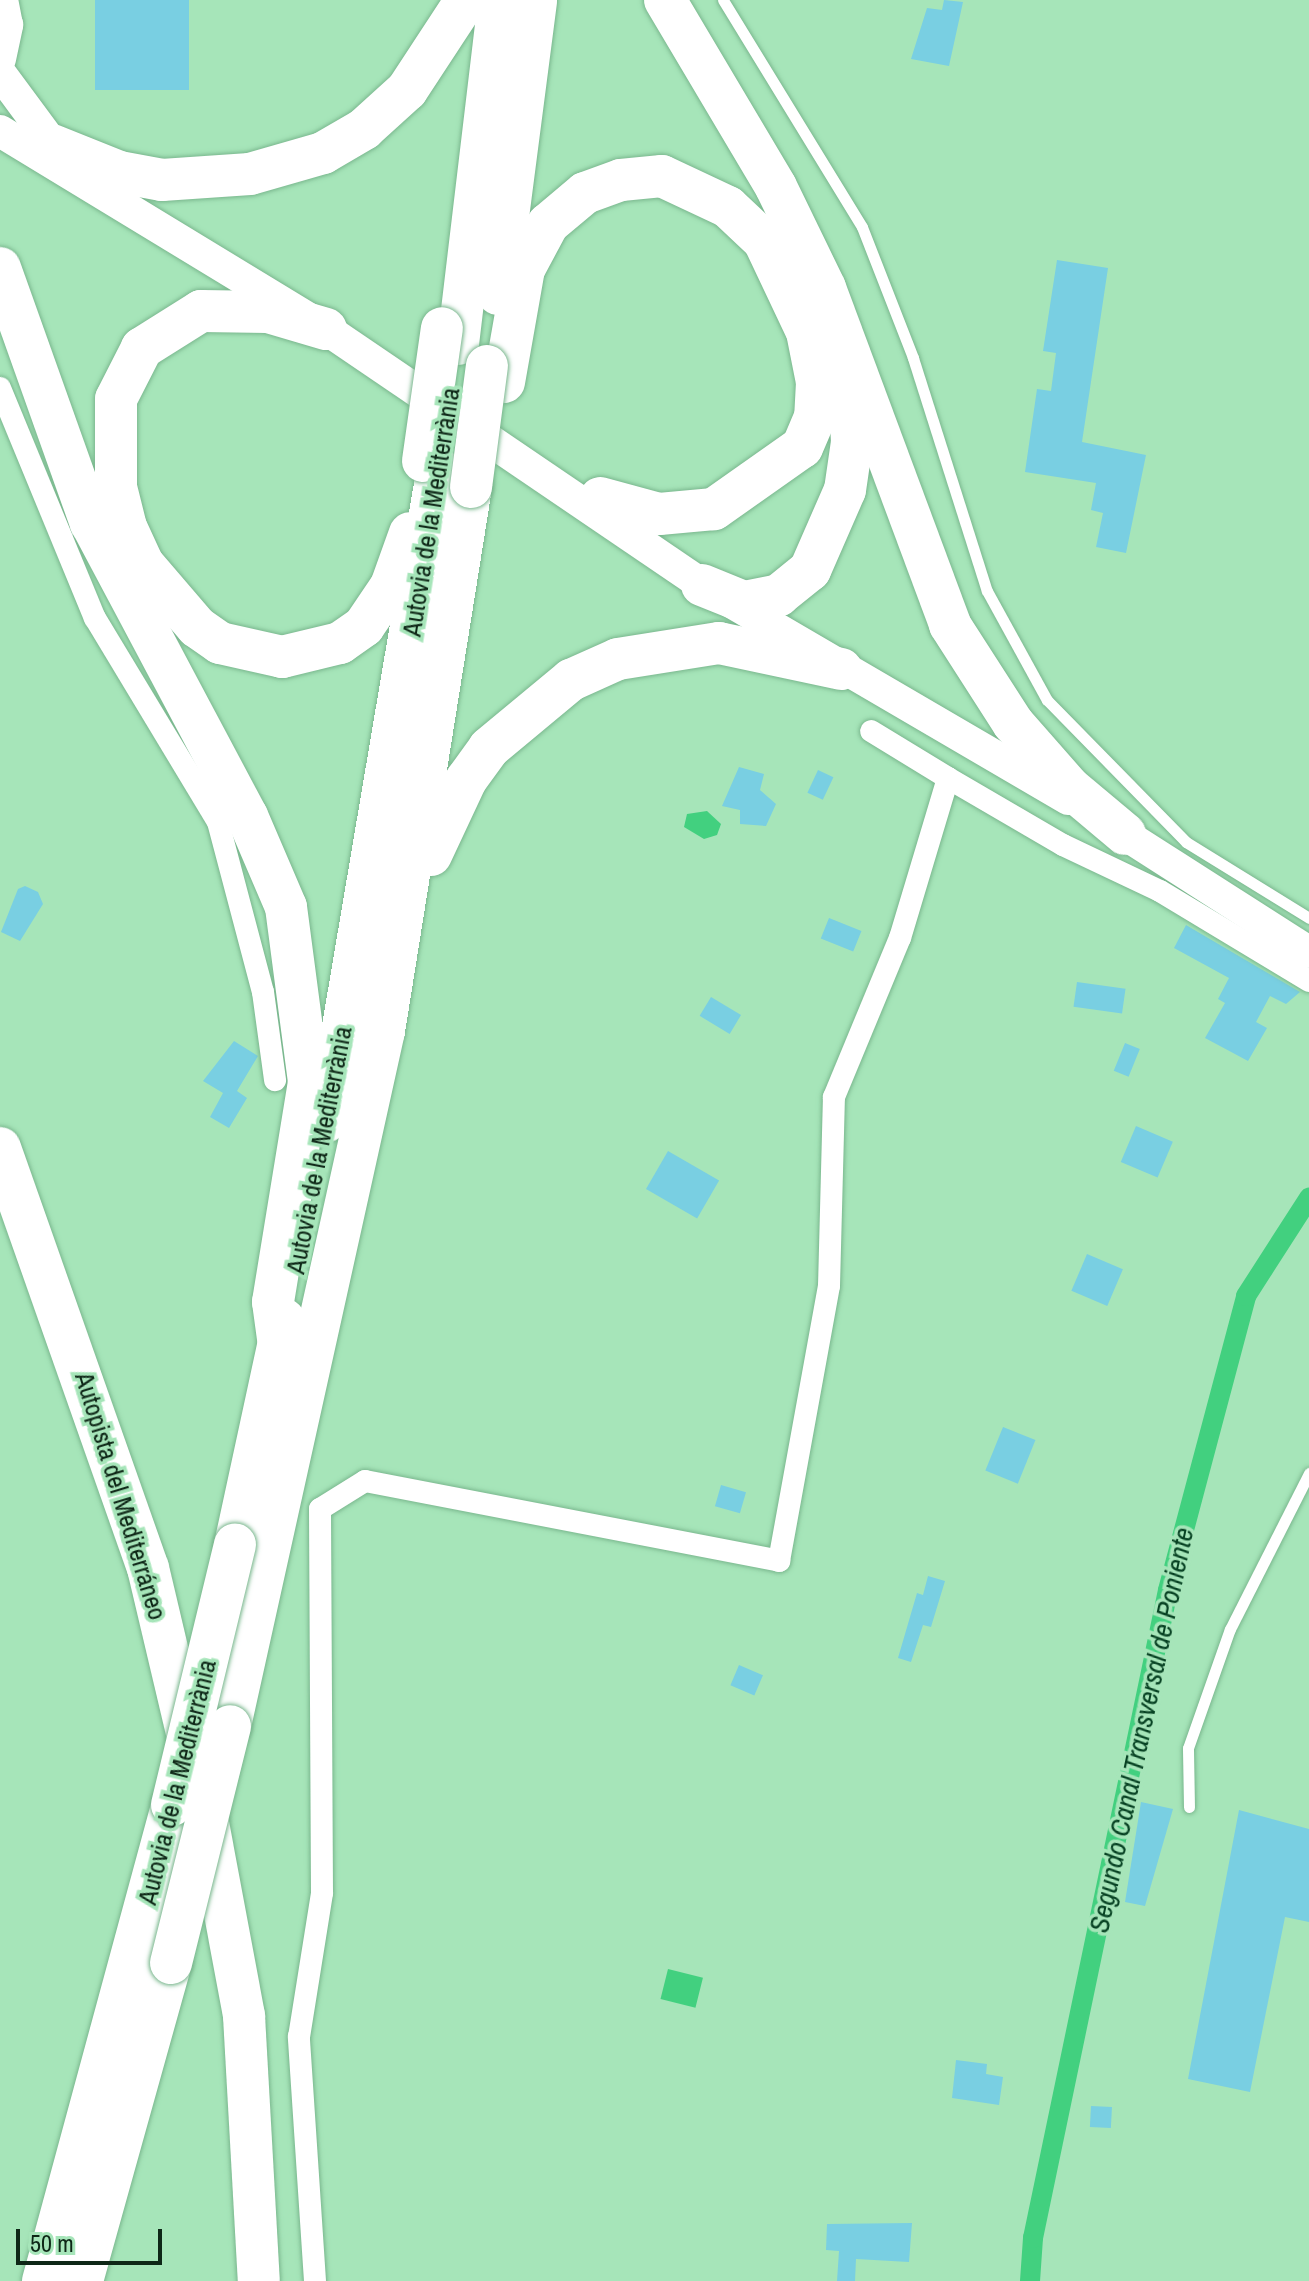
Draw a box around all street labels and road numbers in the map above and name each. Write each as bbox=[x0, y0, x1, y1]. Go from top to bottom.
street label: Autovia de la Mediterrània bbox=[396, 385, 466, 639]
street label: Autovia de la Mediterrània bbox=[280, 1024, 358, 1276]
street label: Autopista del Mediterráneo bbox=[68, 1368, 174, 1624]
street label: Autovia de la Mediterrània bbox=[131, 1656, 223, 1908]

